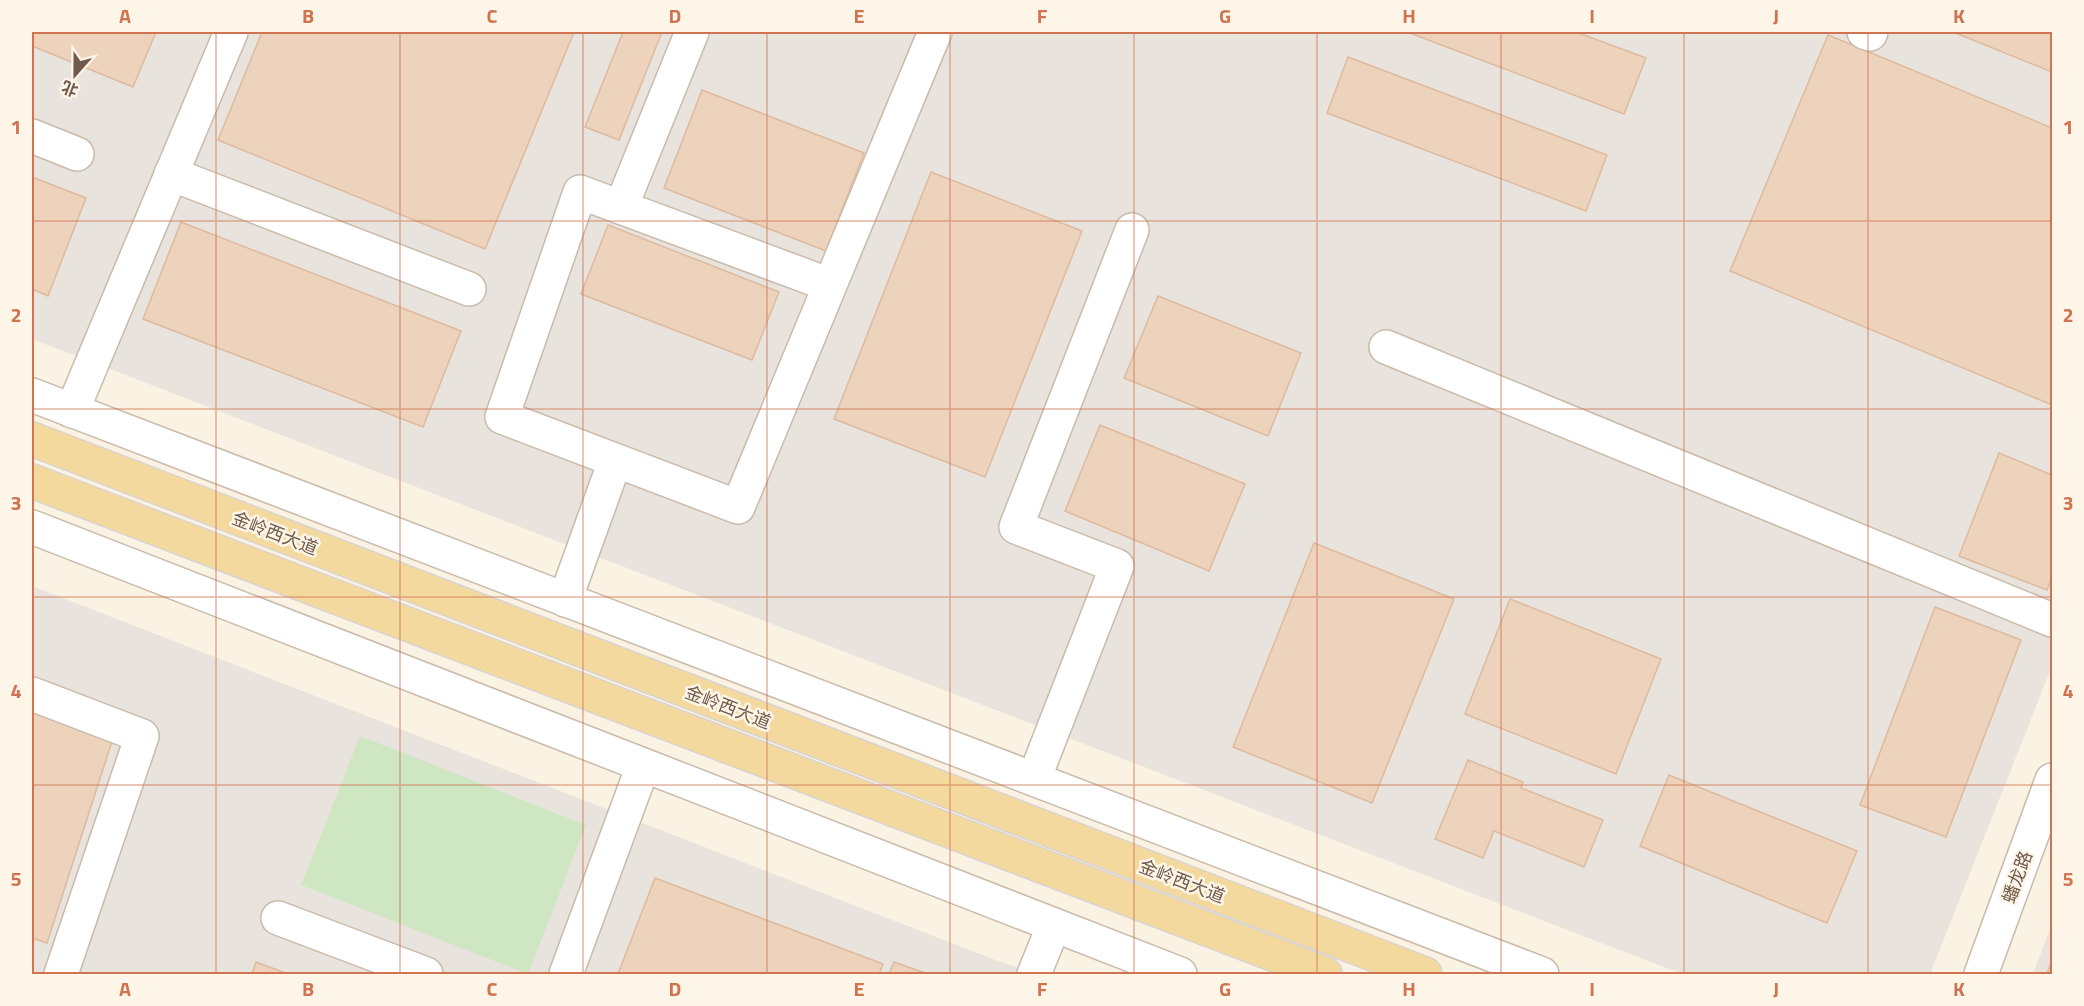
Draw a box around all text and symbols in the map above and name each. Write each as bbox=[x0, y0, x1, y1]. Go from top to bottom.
text: A bbox=[119, 0, 131, 31]
text: B bbox=[302, 0, 314, 31]
text: C bbox=[487, 0, 498, 31]
text: D bbox=[669, 0, 681, 31]
text: E bbox=[853, 0, 865, 31]
text: F bbox=[1037, 0, 1048, 31]
text: G bbox=[1219, 0, 1231, 31]
text: H bbox=[1402, 0, 1416, 31]
text: I bbox=[1589, 0, 1595, 31]
text: J bbox=[1773, 0, 1779, 31]
text: K bbox=[1953, 0, 1965, 31]
north arrow bbox=[45, 45, 105, 105]
text: 北 bbox=[58, 75, 81, 103]
text: 1 bbox=[10, 111, 22, 142]
text: 1 bbox=[2062, 111, 2074, 142]
text: 2 bbox=[10, 299, 22, 330]
text: 2 bbox=[2062, 299, 2074, 330]
text: 3 bbox=[10, 487, 22, 518]
text: 3 bbox=[2062, 487, 2074, 518]
street label: 金岭西大道 bbox=[228, 504, 322, 562]
text: 4 bbox=[10, 675, 22, 706]
text: 4 bbox=[2062, 675, 2074, 706]
street label: 金岭西大道 bbox=[681, 678, 775, 736]
street label: 蟠龙路 bbox=[1995, 847, 2039, 907]
street label: 金岭西大道 bbox=[1135, 852, 1229, 910]
text: 5 bbox=[10, 863, 22, 894]
text: 5 bbox=[2062, 863, 2074, 894]
text: A bbox=[119, 973, 131, 1004]
text: B bbox=[302, 973, 314, 1004]
text: C bbox=[487, 973, 498, 1004]
text: D bbox=[669, 973, 681, 1004]
text: E bbox=[853, 973, 865, 1004]
text: F bbox=[1037, 973, 1048, 1004]
text: G bbox=[1219, 973, 1231, 1004]
text: H bbox=[1402, 973, 1416, 1004]
text: I bbox=[1589, 973, 1595, 1004]
text: J bbox=[1773, 973, 1779, 1004]
text: K bbox=[1953, 973, 1965, 1004]

